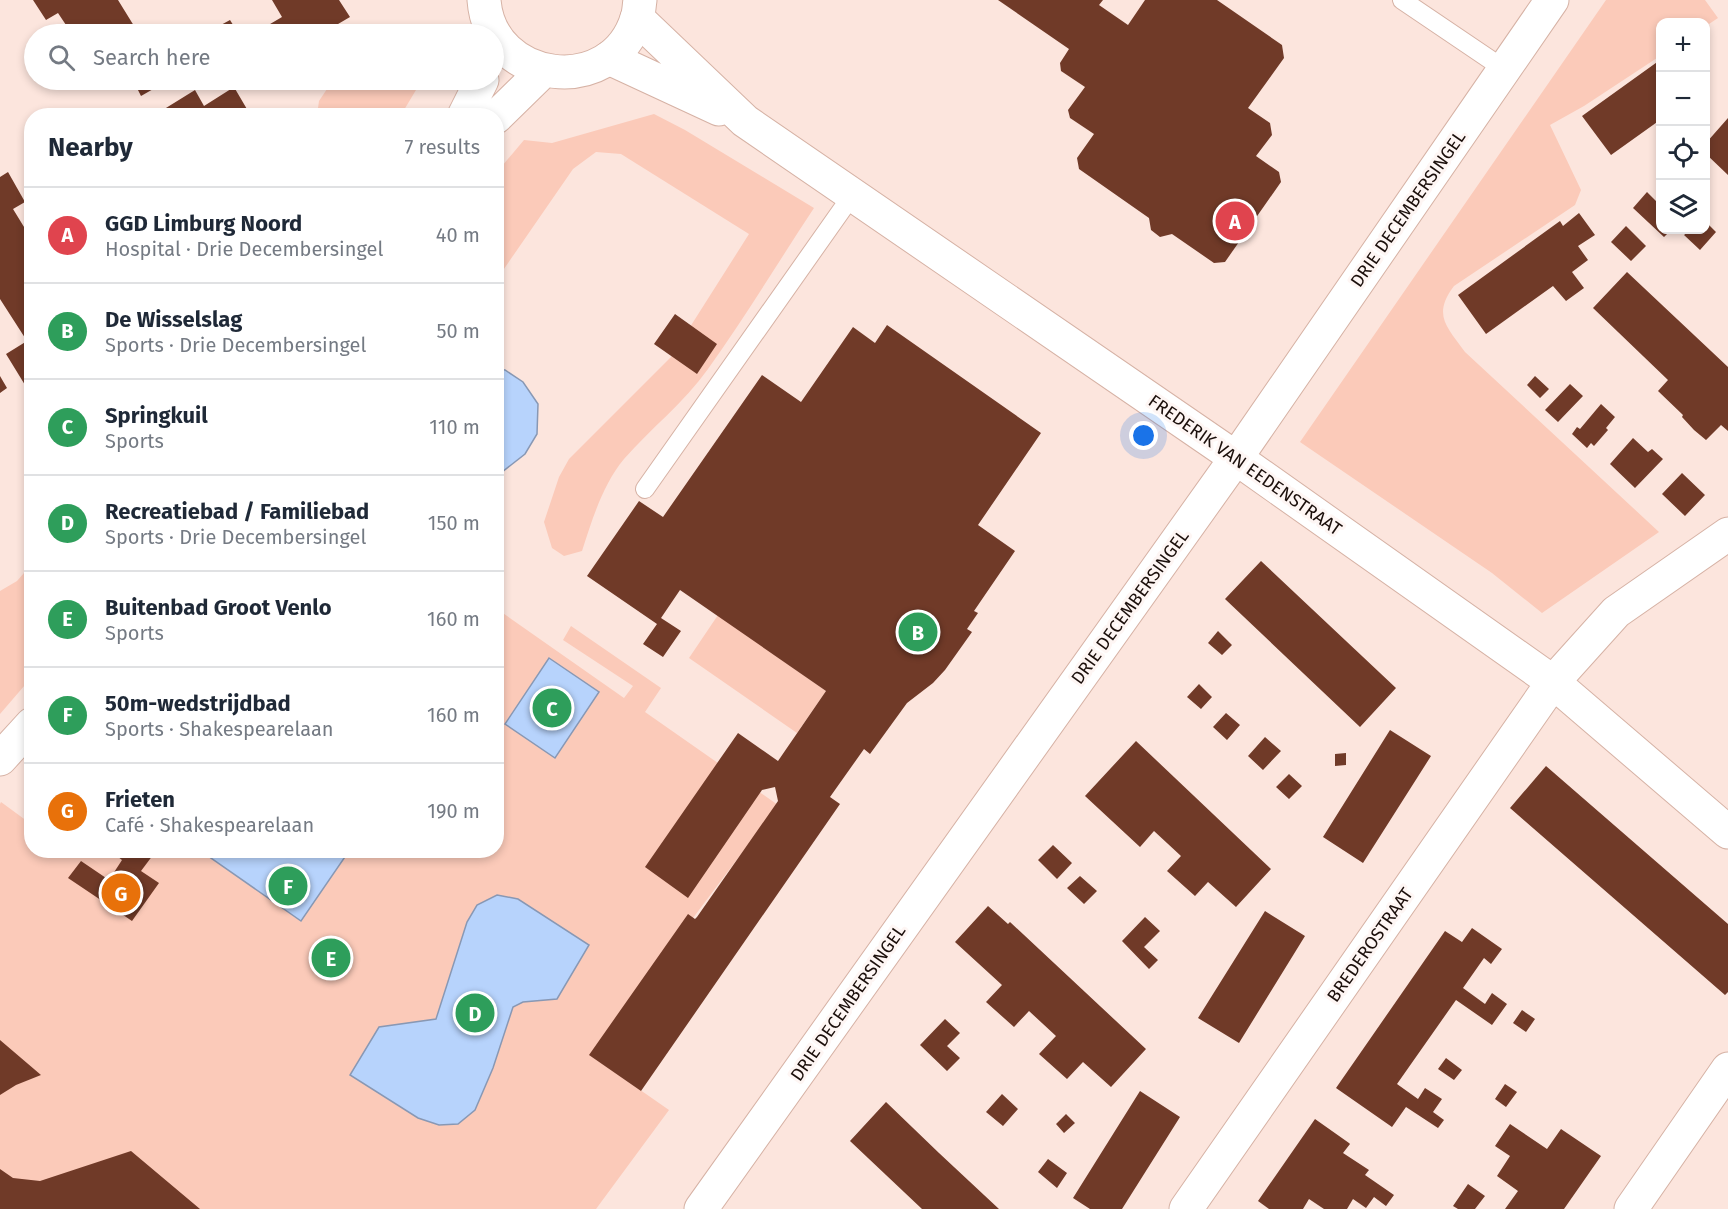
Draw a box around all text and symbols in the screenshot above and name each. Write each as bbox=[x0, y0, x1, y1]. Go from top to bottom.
map controls bbox=[1656, 18, 1710, 234]
button: + bbox=[1656, 18, 1710, 72]
search box bbox=[24, 24, 504, 90]
icon: search bbox=[45, 41, 78, 74]
text: Search here bbox=[93, 44, 211, 71]
button: − bbox=[1656, 72, 1710, 126]
button: locate bbox=[1656, 126, 1710, 180]
street label: DRIE DECEMBERSINGEL bbox=[1346, 127, 1470, 291]
text: Nearby bbox=[48, 132, 133, 163]
text: 7 results bbox=[404, 135, 480, 159]
button: layers bbox=[1656, 180, 1710, 234]
pin: A bbox=[1216, 198, 1254, 244]
text: GGD Limburg Noord bbox=[105, 210, 302, 237]
text: A bbox=[62, 223, 73, 247]
text: 40 m bbox=[436, 223, 480, 247]
text: Hospital · Drie Decembersingel bbox=[105, 237, 383, 261]
text: De Wisselslag bbox=[105, 306, 242, 333]
text: B bbox=[61, 319, 74, 343]
text: 50 m bbox=[436, 319, 480, 343]
text: Sports · Drie Decembersingel bbox=[105, 333, 366, 357]
street label: FREDERIK VAN EEDENSTRAAT bbox=[1144, 390, 1346, 541]
text: Springkuil bbox=[105, 402, 208, 429]
text: C bbox=[62, 415, 73, 439]
text: 110 m bbox=[429, 415, 480, 439]
your location bbox=[1129, 421, 1158, 450]
text: Sports bbox=[105, 429, 164, 453]
text: Recreatiebad / Familiebad bbox=[105, 498, 369, 525]
text: D bbox=[61, 511, 74, 535]
text: 150 m bbox=[428, 511, 480, 535]
text: Sports · Drie Decembersingel bbox=[105, 525, 366, 549]
street label: DRIE DECEMBERSINGEL bbox=[1067, 525, 1193, 689]
text: Buitenbad Groot Venlo bbox=[105, 594, 332, 621]
text: E bbox=[62, 607, 73, 631]
text: 160 m bbox=[427, 607, 480, 631]
pin: B bbox=[898, 610, 938, 654]
text: Sports bbox=[105, 621, 164, 645]
pin: C bbox=[532, 686, 572, 730]
text: 50m-wedstrijdbad bbox=[105, 690, 291, 717]
text: F bbox=[63, 703, 72, 727]
text: 160 m bbox=[427, 703, 480, 727]
text: Sports · Shakespearelaan bbox=[105, 717, 334, 741]
text: Frieten bbox=[105, 786, 175, 813]
text: G bbox=[61, 799, 74, 823]
text: 190 m bbox=[427, 799, 480, 823]
text: Café · Shakespearelaan bbox=[105, 813, 314, 837]
pin: F bbox=[268, 864, 308, 908]
pin: G bbox=[102, 870, 140, 916]
street label: BREDEROSTRAAT bbox=[1322, 883, 1418, 1006]
street label: DRIE DECEMBERSINGEL bbox=[786, 921, 910, 1085]
pin: E bbox=[312, 936, 350, 980]
pin: D bbox=[456, 990, 494, 1036]

